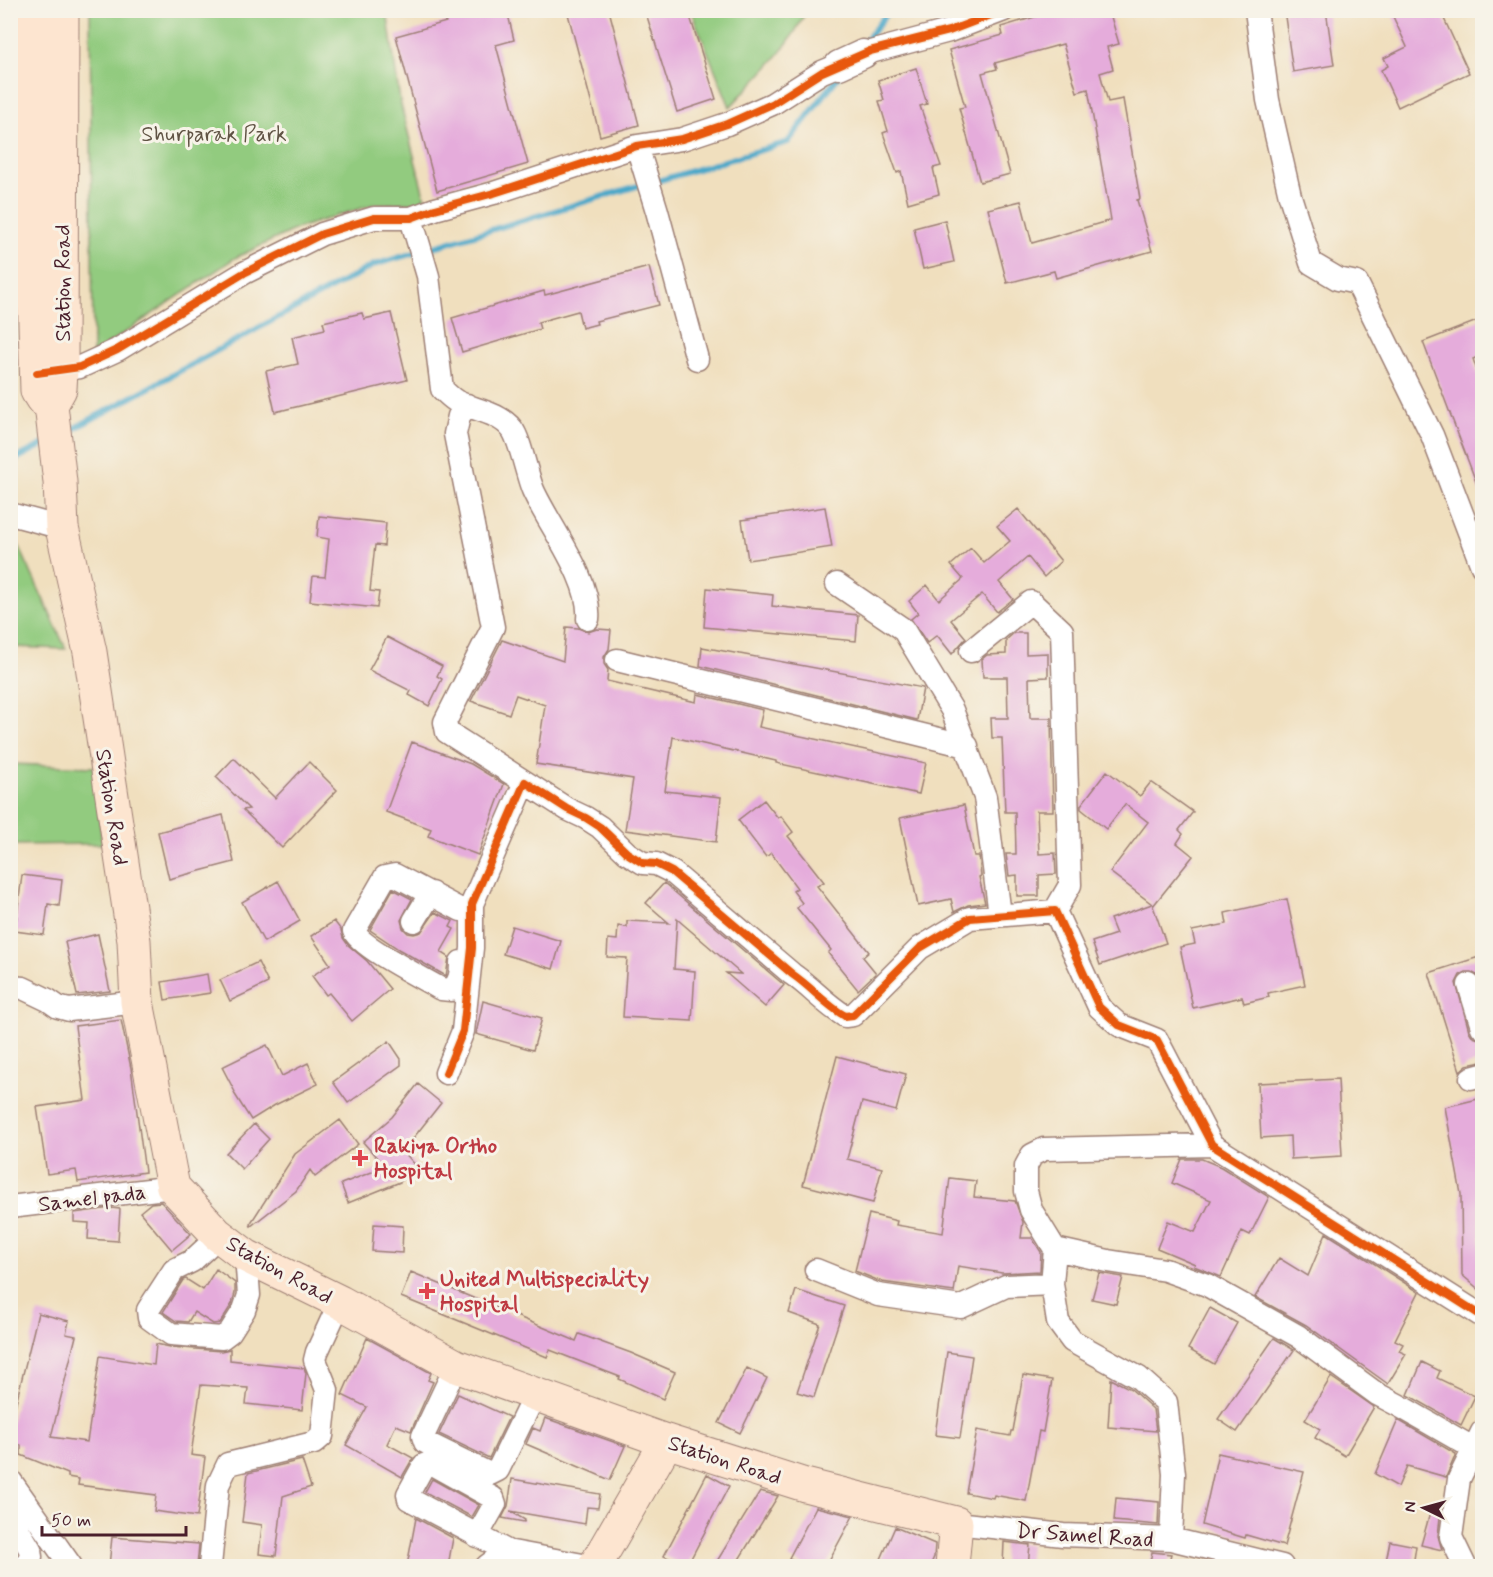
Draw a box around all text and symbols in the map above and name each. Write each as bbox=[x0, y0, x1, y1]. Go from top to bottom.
park label: Shurparak Park bbox=[141, 121, 287, 149]
street label: Station Road bbox=[50, 224, 78, 342]
street label: Station Road bbox=[88, 747, 134, 868]
place label: Rakiya Ortho Hospital bbox=[374, 1133, 497, 1186]
marker: Rakiya Ortho Hospital bbox=[351, 1149, 369, 1167]
street label: Samel pada bbox=[37, 1178, 148, 1219]
street label: Station Road bbox=[221, 1230, 337, 1311]
place label: United Multispeciality Hospital bbox=[440, 1266, 649, 1319]
marker: United Multispeciality Hospital bbox=[418, 1282, 436, 1300]
street label: Station Road bbox=[664, 1429, 785, 1492]
north arrow bbox=[1394, 1478, 1454, 1538]
scale bar bbox=[42, 1499, 186, 1537]
text: N bbox=[1400, 1501, 1421, 1513]
text: 50 m bbox=[51, 1509, 91, 1533]
street label: Dr Samel Road bbox=[1015, 1517, 1154, 1555]

